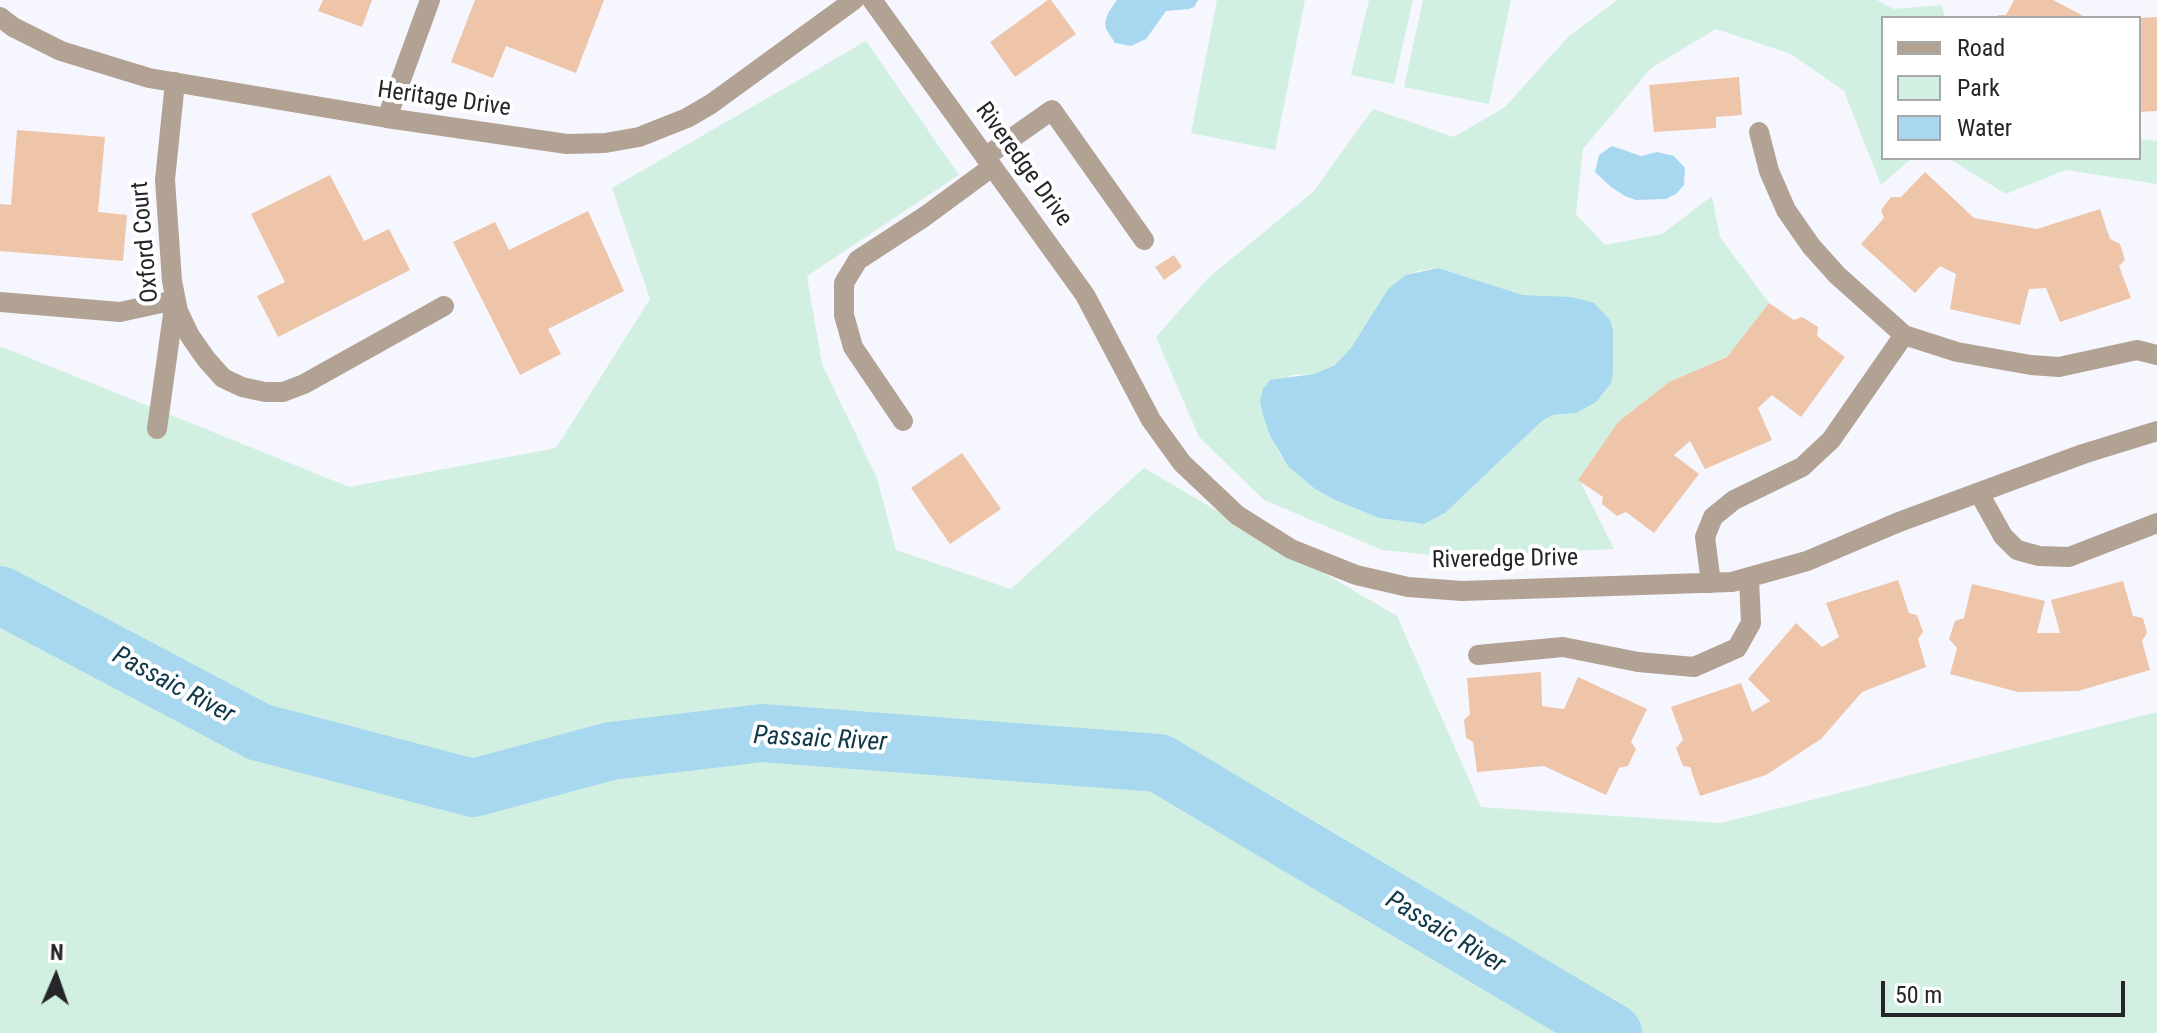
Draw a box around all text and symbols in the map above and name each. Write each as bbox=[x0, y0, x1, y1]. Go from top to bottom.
legend bbox=[1881, 16, 2141, 160]
text: Road bbox=[1957, 34, 2005, 62]
text: Park bbox=[1957, 74, 2000, 102]
street label: Heritage Drive bbox=[376, 76, 512, 124]
street label: Riveredge Drive bbox=[968, 97, 1078, 233]
text: Water bbox=[1957, 114, 2012, 142]
street label: Oxford Court bbox=[126, 180, 166, 304]
street label: Riveredge Drive bbox=[1432, 544, 1578, 576]
water label: Passaic River bbox=[107, 641, 239, 731]
water label: Passaic River bbox=[752, 721, 888, 759]
water label: Passaic River bbox=[1380, 885, 1510, 981]
north arrow bbox=[16, 937, 96, 1017]
text: N bbox=[50, 940, 64, 965]
scale bar bbox=[1885, 965, 2129, 1015]
text: 50 m bbox=[1895, 981, 1942, 1009]

